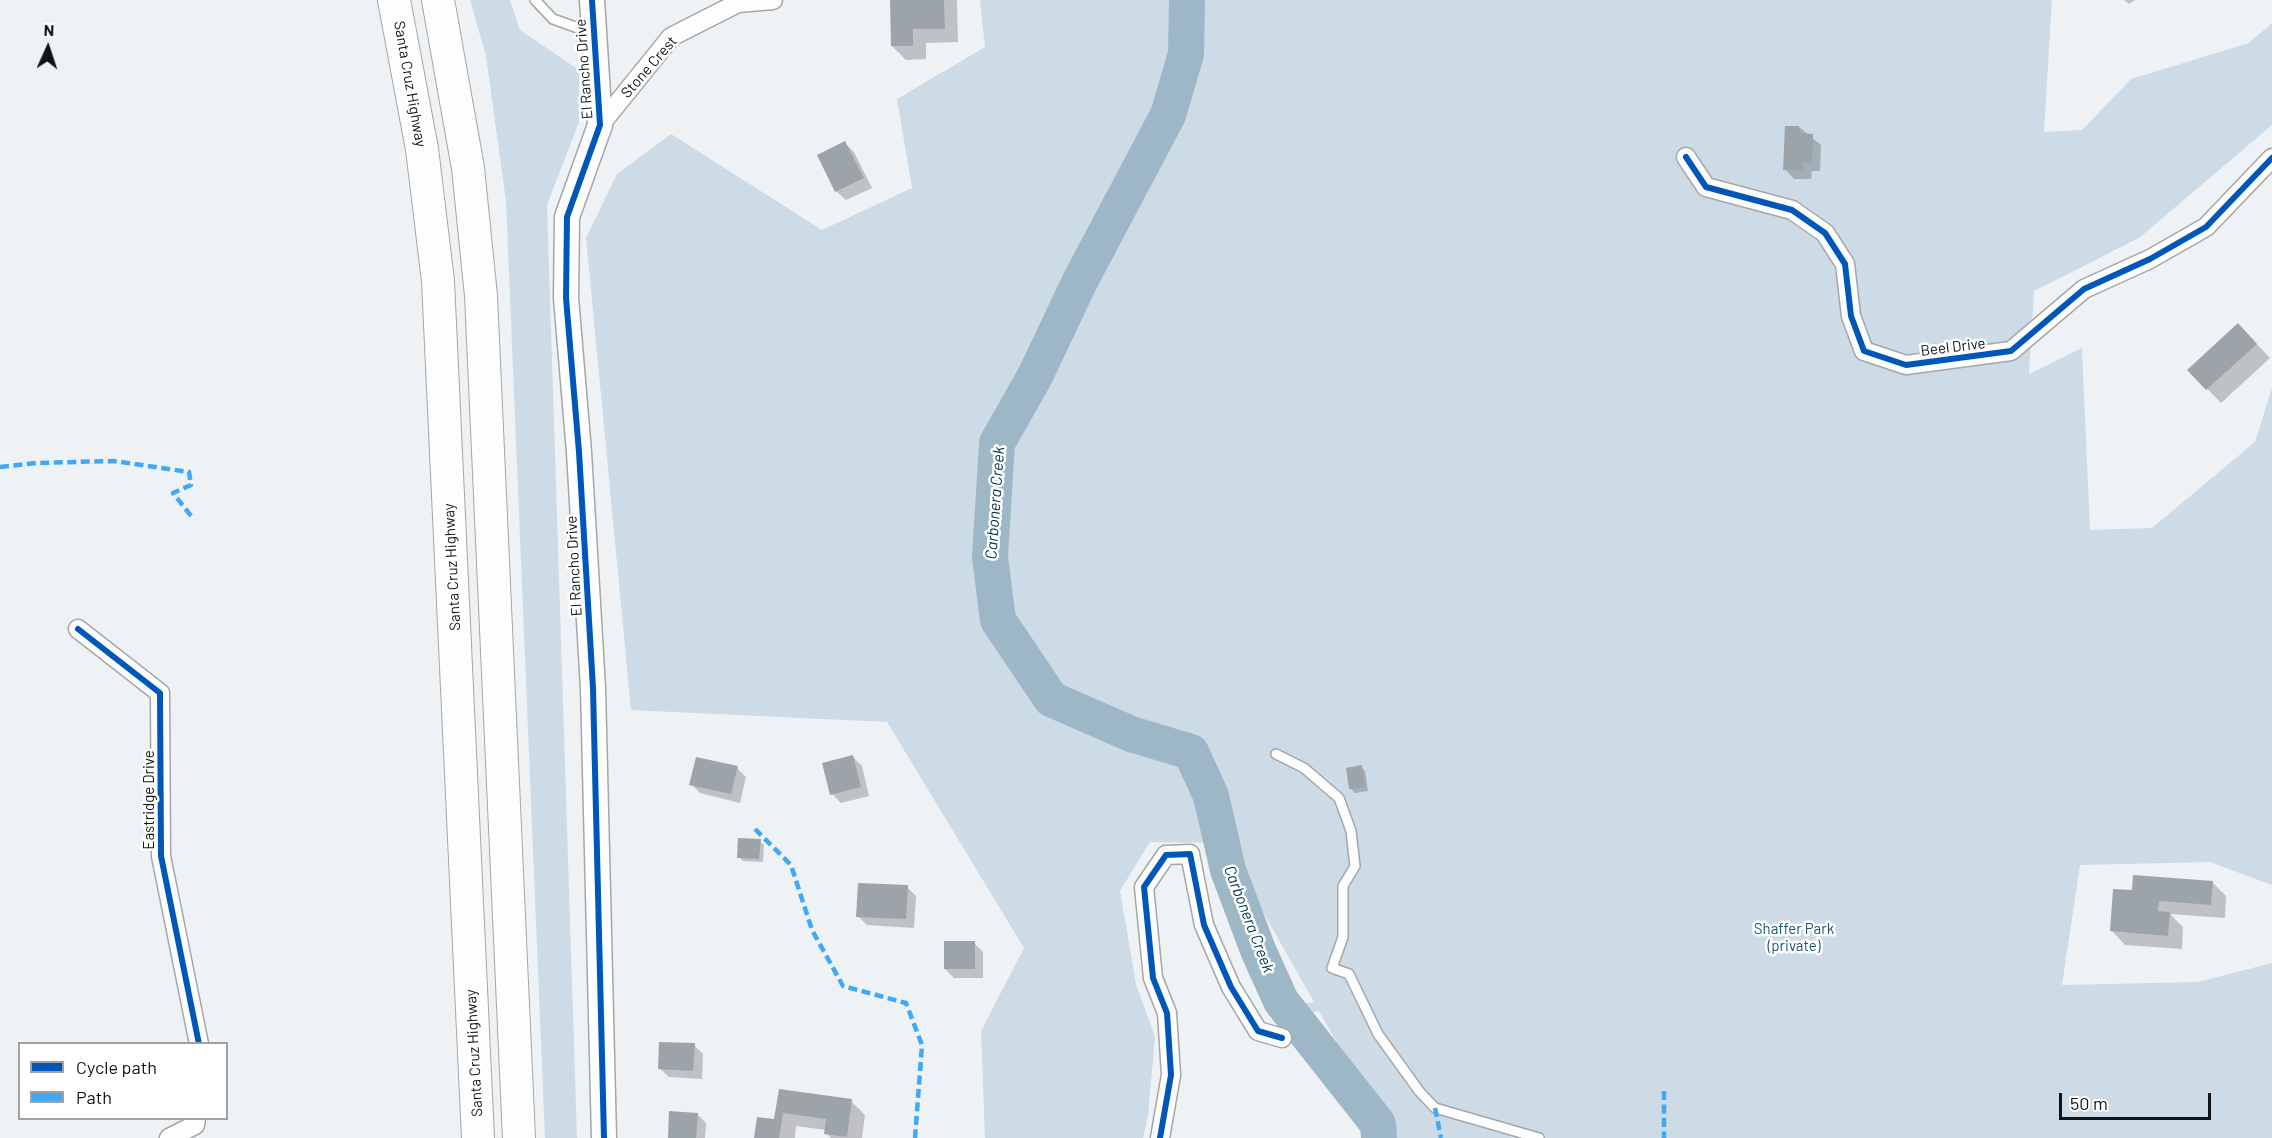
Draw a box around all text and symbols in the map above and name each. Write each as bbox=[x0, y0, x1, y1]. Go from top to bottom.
north arrow bbox=[18, 18, 78, 78]
street label: El Rancho Drive bbox=[572, 18, 596, 120]
text: N bbox=[43, 20, 55, 39]
street label: Santa Cruz Highway bbox=[390, 20, 430, 148]
street label: Stone Crest bbox=[617, 32, 681, 102]
street label: Beel Drive bbox=[1920, 334, 1986, 360]
water label: Carbonera Creek bbox=[981, 446, 1009, 560]
street label: Santa Cruz Highway bbox=[440, 503, 464, 631]
street label: El Rancho Drive bbox=[562, 515, 586, 617]
street label: Eastridge Drive bbox=[140, 750, 158, 850]
water label: Carbonera Creek bbox=[1220, 863, 1278, 975]
park label: Shaffer Park (private) bbox=[1754, 920, 1834, 955]
street label: Santa Cruz Highway bbox=[462, 989, 486, 1117]
legend bbox=[18, 1042, 228, 1120]
text: Cycle path bbox=[76, 1056, 157, 1078]
scale bar bbox=[2062, 1081, 2214, 1119]
text: Path bbox=[76, 1086, 112, 1108]
text: 50 m bbox=[2070, 1092, 2108, 1114]

